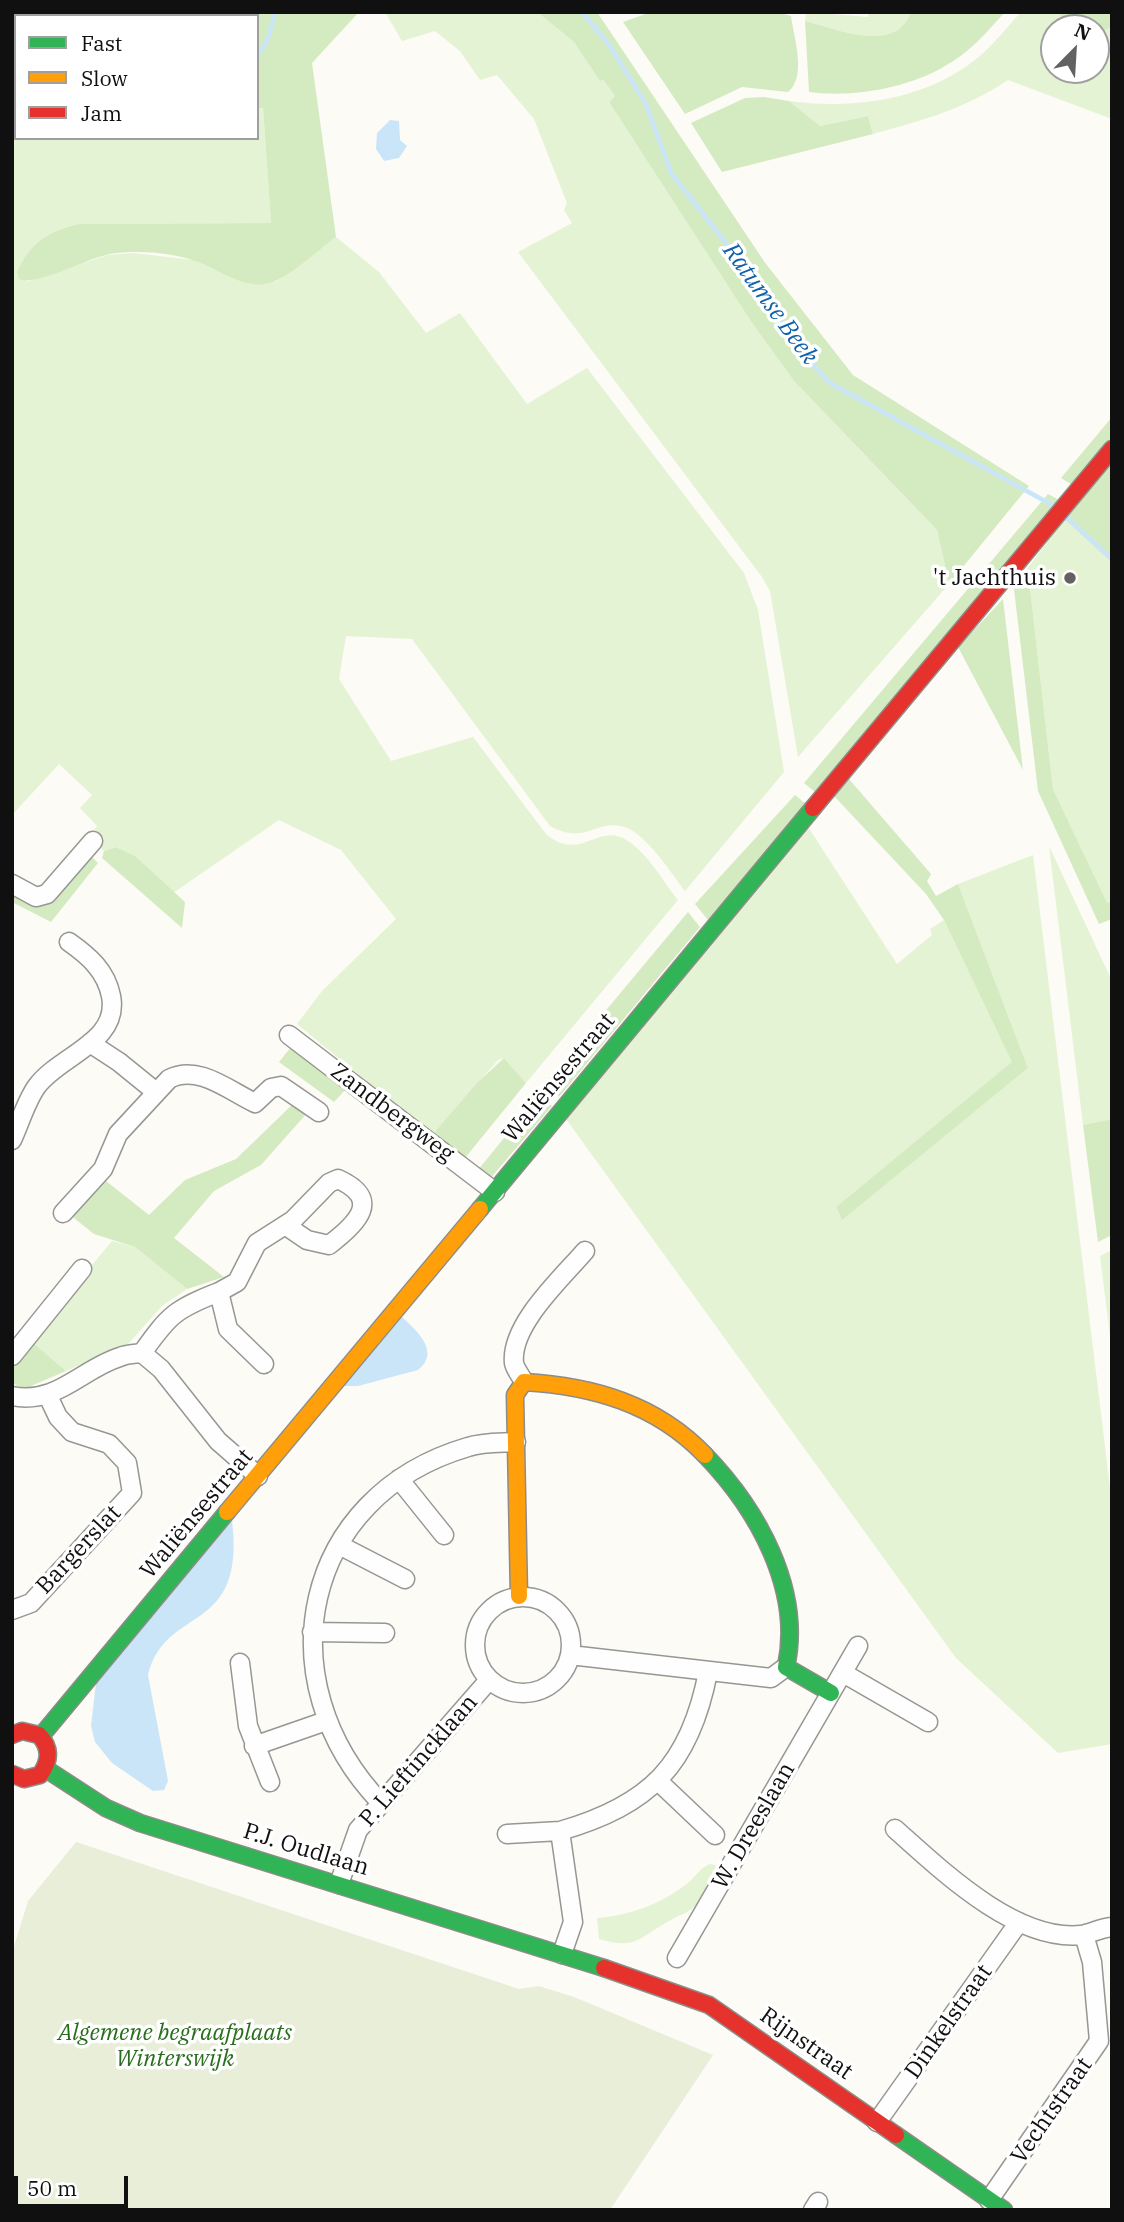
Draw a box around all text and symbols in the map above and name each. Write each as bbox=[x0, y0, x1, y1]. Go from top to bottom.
legend bbox=[14, 14, 259, 140]
north arrow bbox=[1040, 14, 1110, 84]
text: N bbox=[1071, 18, 1094, 46]
text: Fast bbox=[81, 29, 122, 57]
text: Slow bbox=[81, 64, 128, 92]
text: Jam bbox=[81, 99, 122, 127]
water label: Ratumse Beek bbox=[716, 238, 824, 370]
place label: 't Jachthuis bbox=[933, 564, 1056, 592]
marker: 't Jachthuis bbox=[1062, 570, 1078, 586]
street label: Waliënsestraat bbox=[497, 1008, 621, 1148]
street label: Zandbergweg bbox=[325, 1058, 459, 1168]
street label: Waliënsestraat bbox=[135, 1444, 259, 1584]
street label: Bargerslat bbox=[31, 1500, 127, 1600]
street label: P. Lieftincklaan bbox=[354, 1689, 484, 1833]
street label: W. Dreeslaan bbox=[707, 1758, 801, 1894]
street label: P.J. Oudlaan bbox=[240, 1818, 372, 1882]
street label: Dinkelstraat bbox=[900, 1960, 998, 2084]
street label: Rijnstraat bbox=[754, 2002, 858, 2086]
park label: Algemene begraafplaats Winterswijk bbox=[58, 2019, 292, 2073]
street label: Vechtstraat bbox=[1005, 2053, 1099, 2169]
scale bar bbox=[18, 2162, 131, 2206]
text: 50 m bbox=[27, 2174, 77, 2202]

